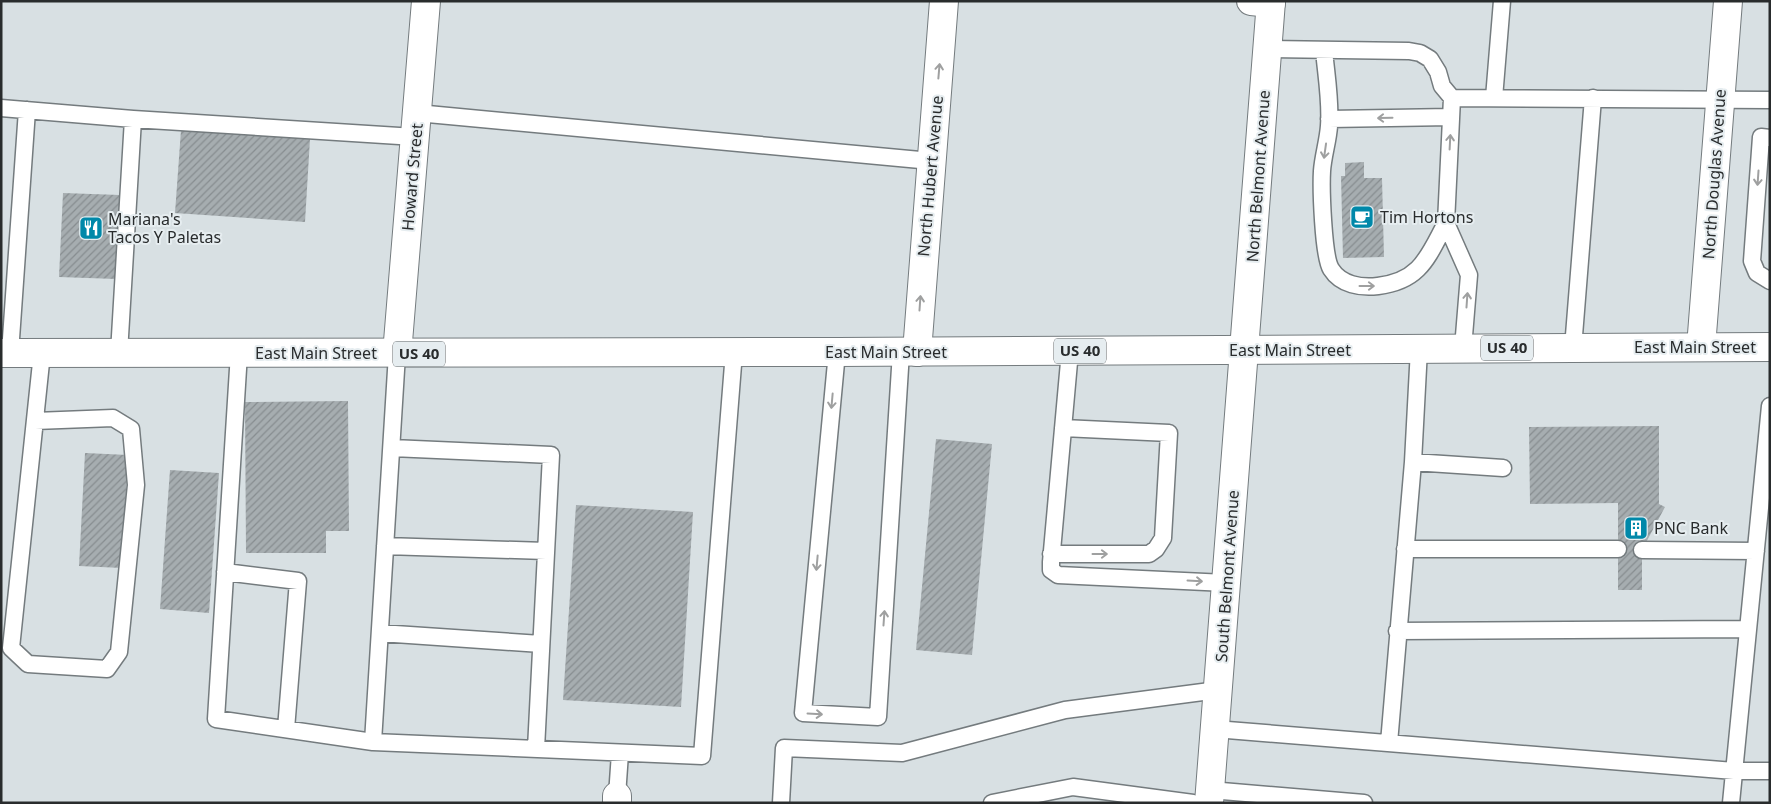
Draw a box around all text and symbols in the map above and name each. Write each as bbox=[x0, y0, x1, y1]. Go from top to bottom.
one-way arrow bbox=[934, 64, 943, 80]
street label: North Douglas Avenue bbox=[1697, 88, 1731, 260]
street label: North Belmont Avenue bbox=[1241, 89, 1275, 263]
street label: North Hubert Avenue bbox=[912, 95, 948, 257]
one-way arrow bbox=[1377, 113, 1394, 123]
street label: Howard Street bbox=[396, 122, 428, 232]
one-way arrow bbox=[1446, 134, 1455, 150]
one-way arrow bbox=[1320, 142, 1330, 158]
one-way arrow bbox=[1754, 169, 1763, 185]
cafe icon: Tim Hortons bbox=[1349, 204, 1375, 230]
place label: Tim Hortons bbox=[1380, 206, 1473, 228]
place label: Mariana's Tacos Y Paletas bbox=[108, 208, 221, 248]
restaurant icon: Mariana's Tacos Y Paletas bbox=[78, 215, 104, 241]
one-way arrow bbox=[1359, 281, 1375, 291]
one-way arrow bbox=[1462, 292, 1472, 308]
one-way arrow bbox=[916, 295, 925, 311]
road number: US 40 bbox=[1481, 336, 1533, 360]
street label: East Main Street bbox=[1634, 336, 1756, 358]
road number: US 40 bbox=[1054, 338, 1106, 364]
street label: East Main Street bbox=[1229, 339, 1351, 361]
street label: East Main Street bbox=[825, 341, 947, 363]
street label: East Main Street bbox=[255, 342, 377, 364]
road number: US 40 bbox=[393, 342, 445, 366]
one-way arrow bbox=[827, 392, 837, 408]
street label: South Belmont Avenue bbox=[1210, 489, 1244, 663]
building icon: PNC Bank bbox=[1623, 515, 1649, 541]
place label: PNC Bank bbox=[1654, 517, 1728, 539]
one-way arrow bbox=[1092, 549, 1108, 559]
one-way arrow bbox=[812, 554, 822, 570]
one-way arrow bbox=[1187, 577, 1203, 586]
one-way arrow bbox=[879, 610, 889, 626]
one-way arrow bbox=[806, 709, 822, 718]

